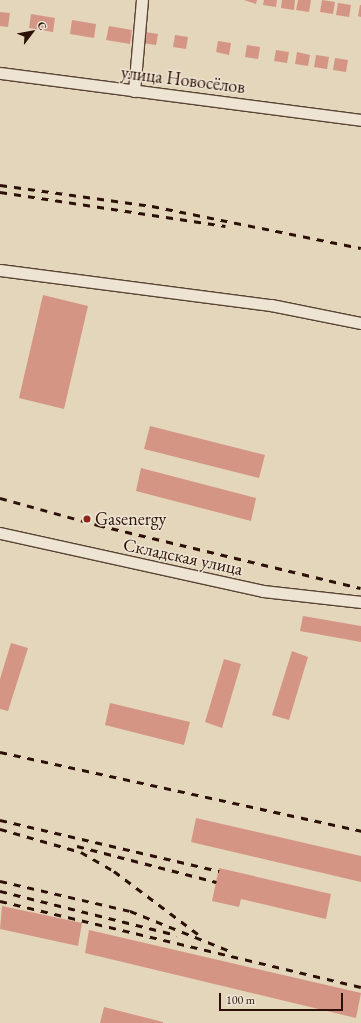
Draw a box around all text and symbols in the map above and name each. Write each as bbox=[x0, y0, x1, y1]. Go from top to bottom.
north arrow bbox=[12, 12, 52, 52]
text: С bbox=[34, 19, 50, 33]
street label: улица Новосёлов bbox=[120, 62, 246, 98]
place label: Gasenergy bbox=[95, 508, 166, 530]
marker: Gasenergy bbox=[82, 514, 92, 524]
street label: Складская улица bbox=[121, 534, 245, 580]
scale bar bbox=[221, 985, 345, 1011]
text: 100 m bbox=[226, 992, 255, 1008]

